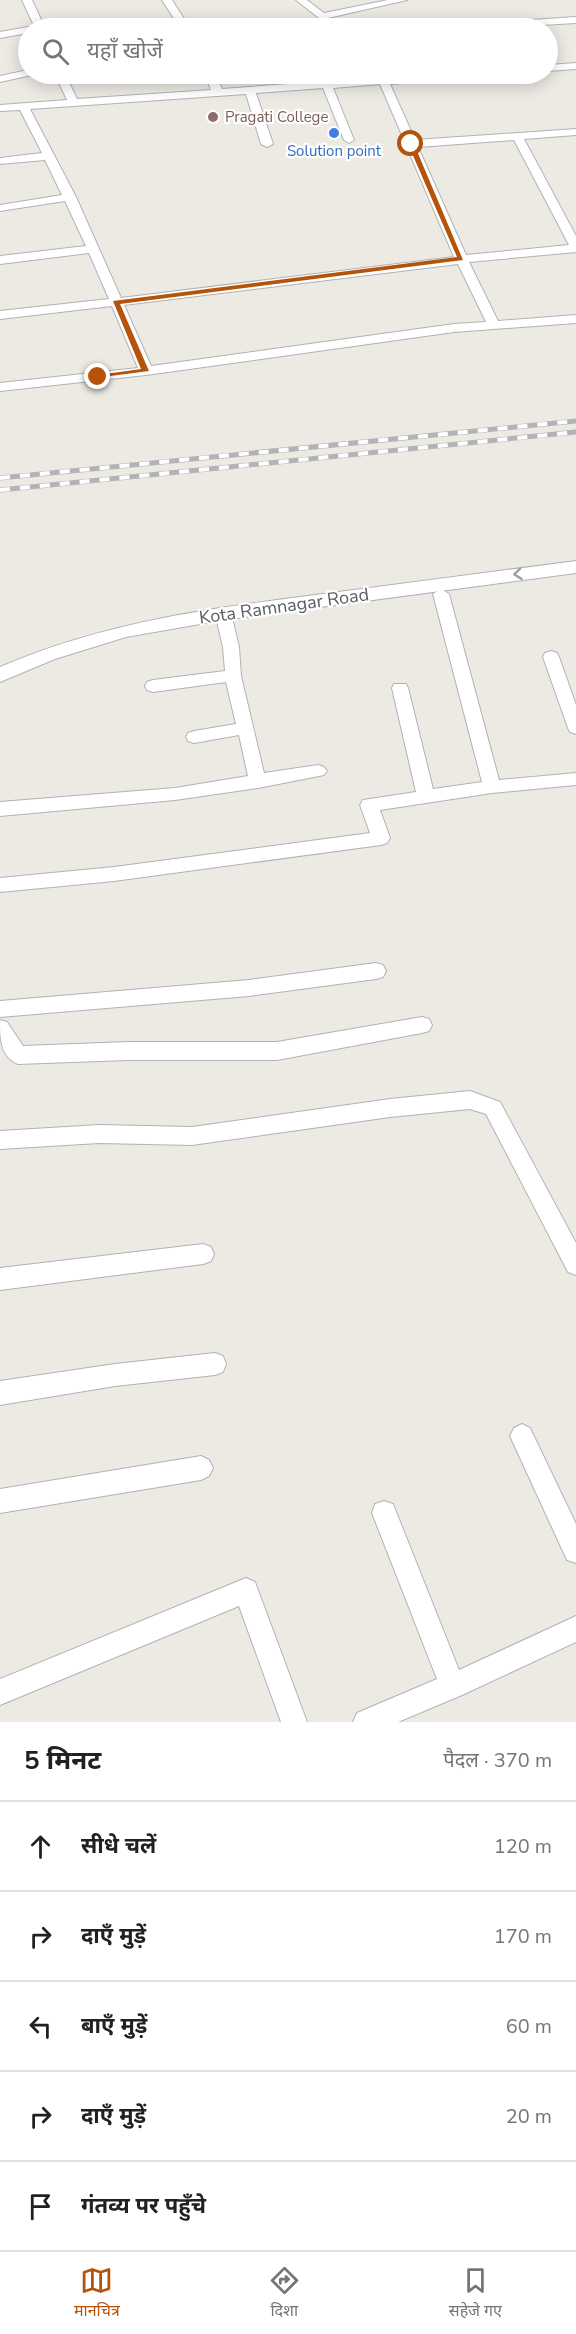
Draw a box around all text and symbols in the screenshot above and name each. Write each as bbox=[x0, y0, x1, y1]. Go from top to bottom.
search box bbox=[18, 18, 558, 84]
icon: search bbox=[39, 35, 72, 68]
text: यहाँ खोजें bbox=[87, 36, 163, 66]
place label: Pragati College bbox=[225, 107, 328, 127]
marker: Pragati College bbox=[206, 110, 220, 124]
marker: Solution point bbox=[327, 126, 341, 140]
route start bbox=[397, 130, 423, 156]
place label: Solution point bbox=[287, 141, 382, 161]
route end bbox=[84, 363, 110, 389]
one-way arrow bbox=[513, 568, 523, 580]
street label: Kota Ramnagar Road bbox=[198, 582, 370, 630]
text: 5 मिनट bbox=[24, 1743, 101, 1778]
text: पैदल · 370 m bbox=[443, 1747, 552, 1774]
icon: ahead bbox=[24, 1830, 57, 1863]
text: सीधे चलें bbox=[81, 1831, 156, 1861]
text: 120 m bbox=[494, 1833, 552, 1860]
icon: right bbox=[24, 1920, 57, 1953]
text: दाएँ मुड़ें bbox=[81, 1921, 146, 1951]
text: 170 m bbox=[494, 1923, 552, 1950]
icon: left bbox=[24, 2010, 57, 2043]
text: बाएँ मुड़ें bbox=[81, 2011, 147, 2041]
text: 60 m bbox=[506, 2013, 552, 2040]
icon: right bbox=[24, 2100, 57, 2133]
text: दाएँ मुड़ें bbox=[81, 2101, 146, 2131]
text: 20 m bbox=[506, 2103, 552, 2130]
icon: arrive bbox=[24, 2190, 57, 2223]
text: गंतव्य पर पहुँचे bbox=[81, 2191, 206, 2221]
tab: मानचित्र bbox=[74, 2264, 120, 2323]
tab: दिशा bbox=[268, 2264, 301, 2323]
tab: सहेजे गए bbox=[449, 2264, 502, 2323]

